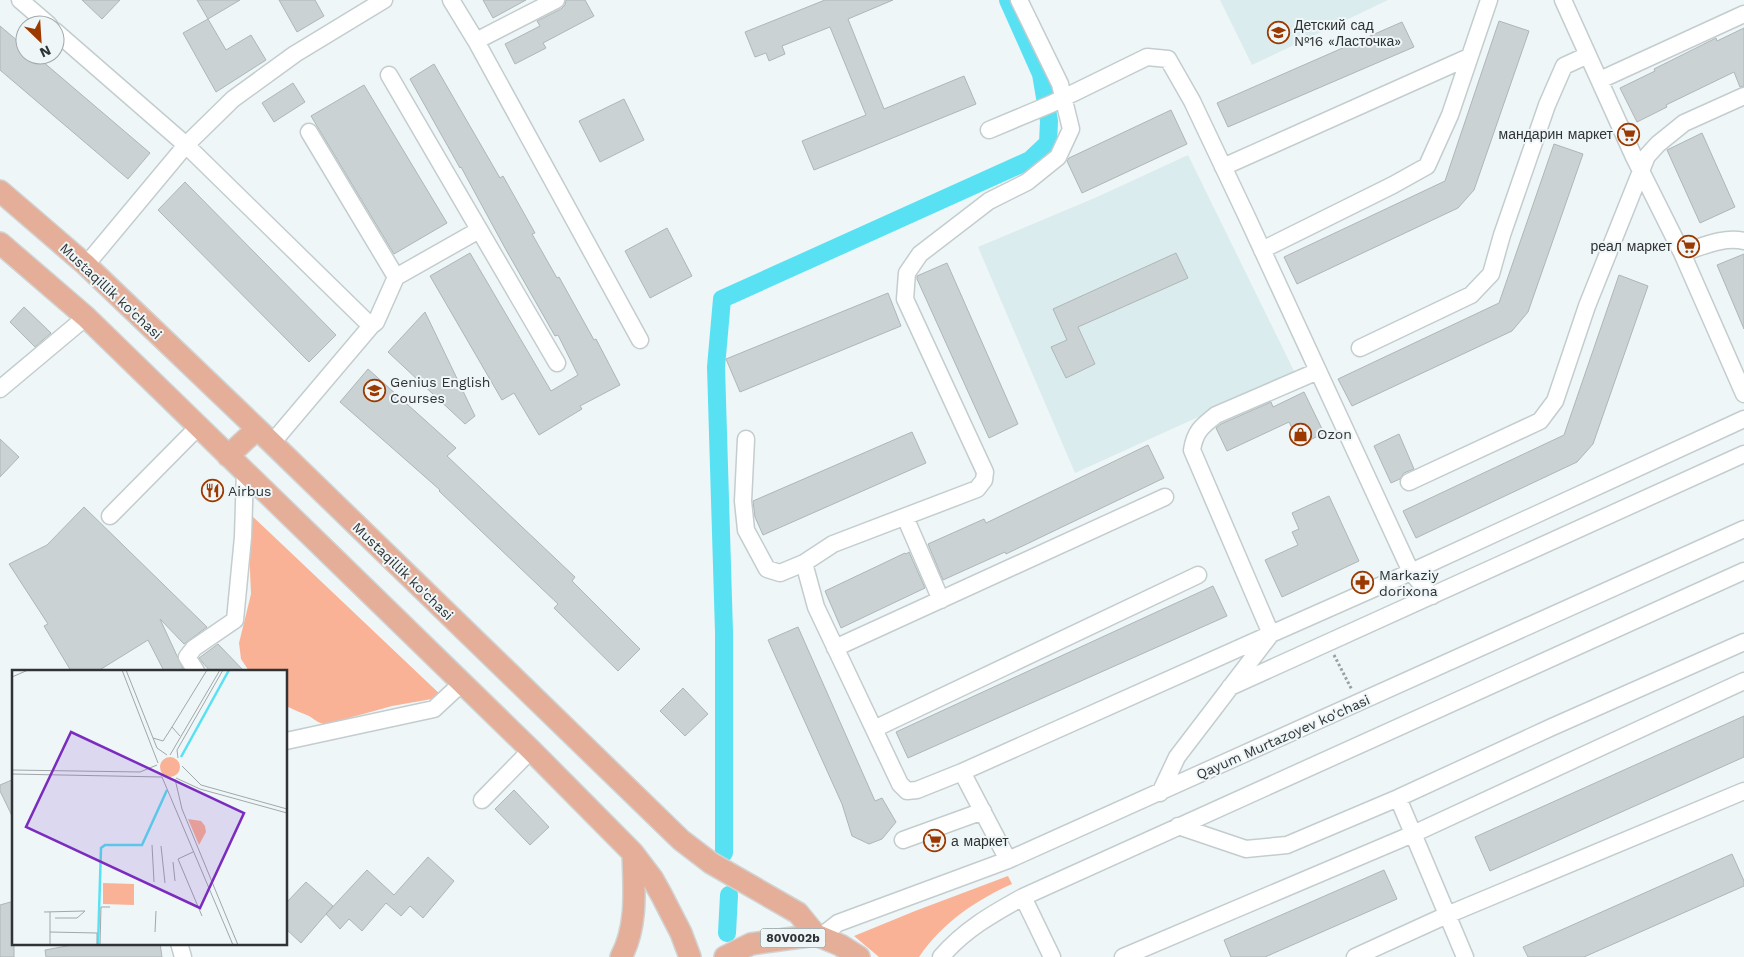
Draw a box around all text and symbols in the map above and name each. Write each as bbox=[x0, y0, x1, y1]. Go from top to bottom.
north arrow bbox=[15, 15, 65, 65]
place label: Детский сад №16 «Ласточка» bbox=[1294, 17, 1401, 49]
school or university icon: Детский сад №16 «Ласточка» bbox=[1266, 21, 1290, 45]
text: N bbox=[37, 42, 54, 61]
supermarket icon: мандарин маркет bbox=[1617, 122, 1641, 146]
place label: мандарин маркет bbox=[1499, 126, 1614, 142]
supermarket icon: реал маркет bbox=[1676, 234, 1700, 258]
place label: реал маркет bbox=[1590, 238, 1673, 254]
street label: Mustaqillik ko'chasi bbox=[57, 240, 165, 342]
place label: Genius English Courses bbox=[390, 374, 491, 406]
school or university icon: Genius English Courses bbox=[362, 378, 386, 402]
shop icon: Ozon bbox=[1289, 422, 1313, 446]
place label: Ozon bbox=[1317, 426, 1352, 442]
restaurant icon: Airbus bbox=[200, 479, 224, 503]
place label: Airbus bbox=[228, 483, 271, 499]
street label: Mustaqillik ko'chasi bbox=[350, 519, 456, 623]
place label: Markaziy dorixona bbox=[1379, 567, 1439, 599]
pharmacy icon: Markaziy dorixona bbox=[1351, 571, 1375, 595]
inset map bbox=[12, 670, 288, 944]
street label: Qayum Murtazoyev ko'chasi bbox=[1194, 691, 1372, 783]
supermarket icon: а маркет bbox=[923, 829, 947, 853]
place label: а маркет bbox=[951, 833, 1009, 849]
road number: 80V002b bbox=[760, 928, 826, 948]

